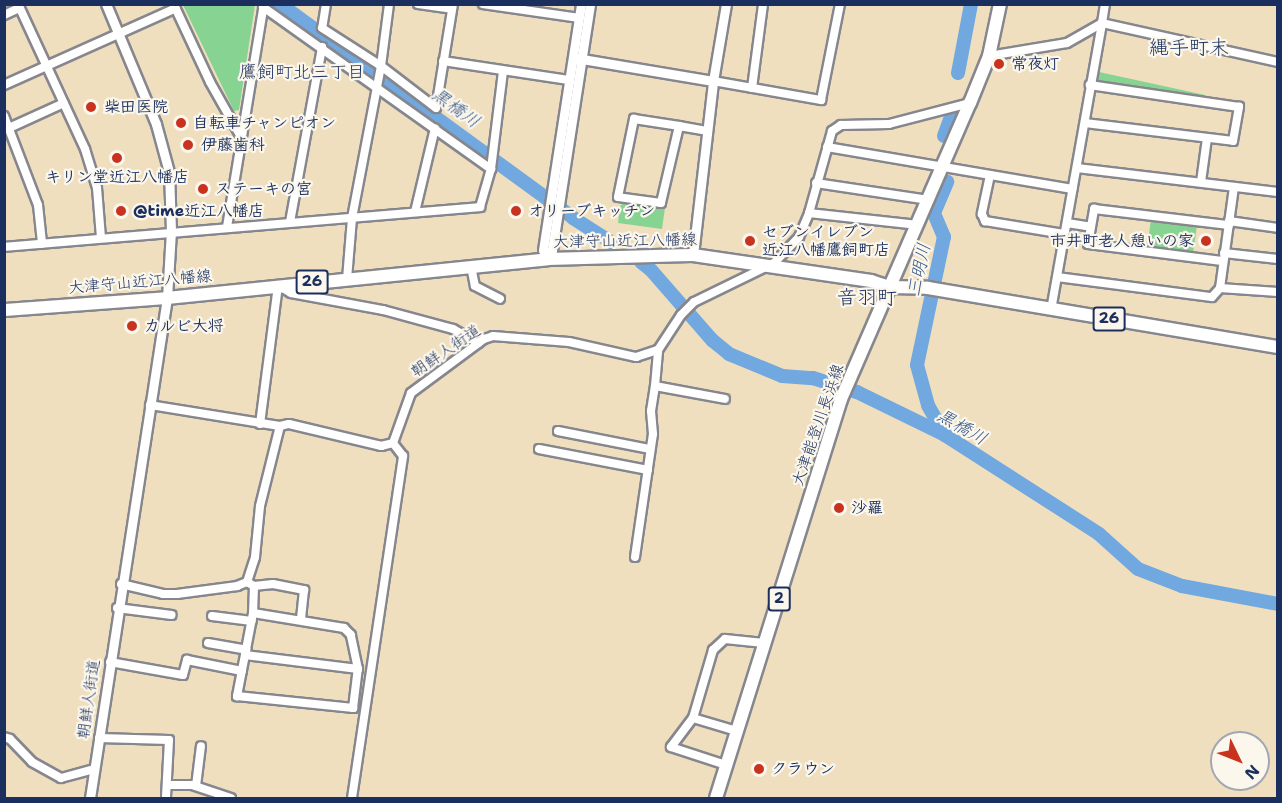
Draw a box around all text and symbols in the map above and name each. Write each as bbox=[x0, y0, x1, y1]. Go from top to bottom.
district label: 縄手町末 bbox=[1149, 35, 1229, 59]
place label: 常夜灯 bbox=[1011, 54, 1059, 74]
marker: 常夜灯 bbox=[992, 57, 1006, 71]
district label: 鷹飼町北三丁目 bbox=[239, 61, 365, 83]
water label: 黒橋川 bbox=[428, 83, 484, 133]
place label: 柴田医院 bbox=[104, 97, 168, 117]
marker: 柴田医院 bbox=[82, 98, 100, 116]
place label: 自転車チャンピオン bbox=[193, 113, 337, 133]
marker: 自転車チャンピオン bbox=[174, 116, 188, 130]
place label: 伊藤歯科 bbox=[201, 135, 265, 155]
marker: 伊藤歯科 bbox=[179, 136, 197, 154]
marker: キリン堂近江八幡店 bbox=[110, 151, 124, 165]
place label: キリン堂近江八幡店 bbox=[45, 167, 189, 187]
place label: ステーキの宮 bbox=[215, 179, 311, 199]
marker: ステーキの宮 bbox=[196, 182, 210, 196]
place label: @time近江八幡店 bbox=[133, 201, 264, 221]
place label: オリーブキッチン bbox=[528, 201, 656, 221]
marker: @time近江八幡店 bbox=[114, 204, 128, 218]
marker: オリーブキッチン bbox=[509, 204, 523, 218]
place label: セブンイレブン 近江八幡鷹飼町店 bbox=[762, 222, 890, 260]
street label: 大津守山近江八幡線 bbox=[553, 230, 697, 252]
place label: 市井町老人憩いの家 bbox=[1050, 231, 1194, 251]
marker: セブンイレブン 近江八幡鷹飼町店 bbox=[743, 234, 757, 248]
marker: 市井町老人憩いの家 bbox=[1199, 234, 1213, 248]
water label: 三明川 bbox=[903, 241, 935, 299]
street label: 大津守山近江八幡線 bbox=[67, 266, 213, 298]
road number: 26 bbox=[296, 270, 328, 294]
district label: 音羽町 bbox=[837, 285, 897, 309]
road number: 26 bbox=[1092, 307, 1126, 331]
place label: カルビ大将 bbox=[144, 316, 224, 336]
marker: カルビ大将 bbox=[125, 319, 139, 333]
street label: 朝鮮人街道 bbox=[407, 321, 485, 381]
street label: 大津能登川長浜線 bbox=[788, 361, 848, 489]
water label: 黒橋川 bbox=[933, 404, 991, 450]
place label: 沙羅 bbox=[851, 498, 883, 518]
marker: 沙羅 bbox=[832, 501, 846, 515]
road number: 2 bbox=[767, 587, 791, 611]
street label: 朝鮮人街道 bbox=[74, 658, 104, 740]
north arrow bbox=[1210, 731, 1270, 791]
place label: クラウン bbox=[771, 759, 835, 779]
text: N bbox=[1240, 760, 1264, 784]
marker: クラウン bbox=[752, 762, 766, 776]

